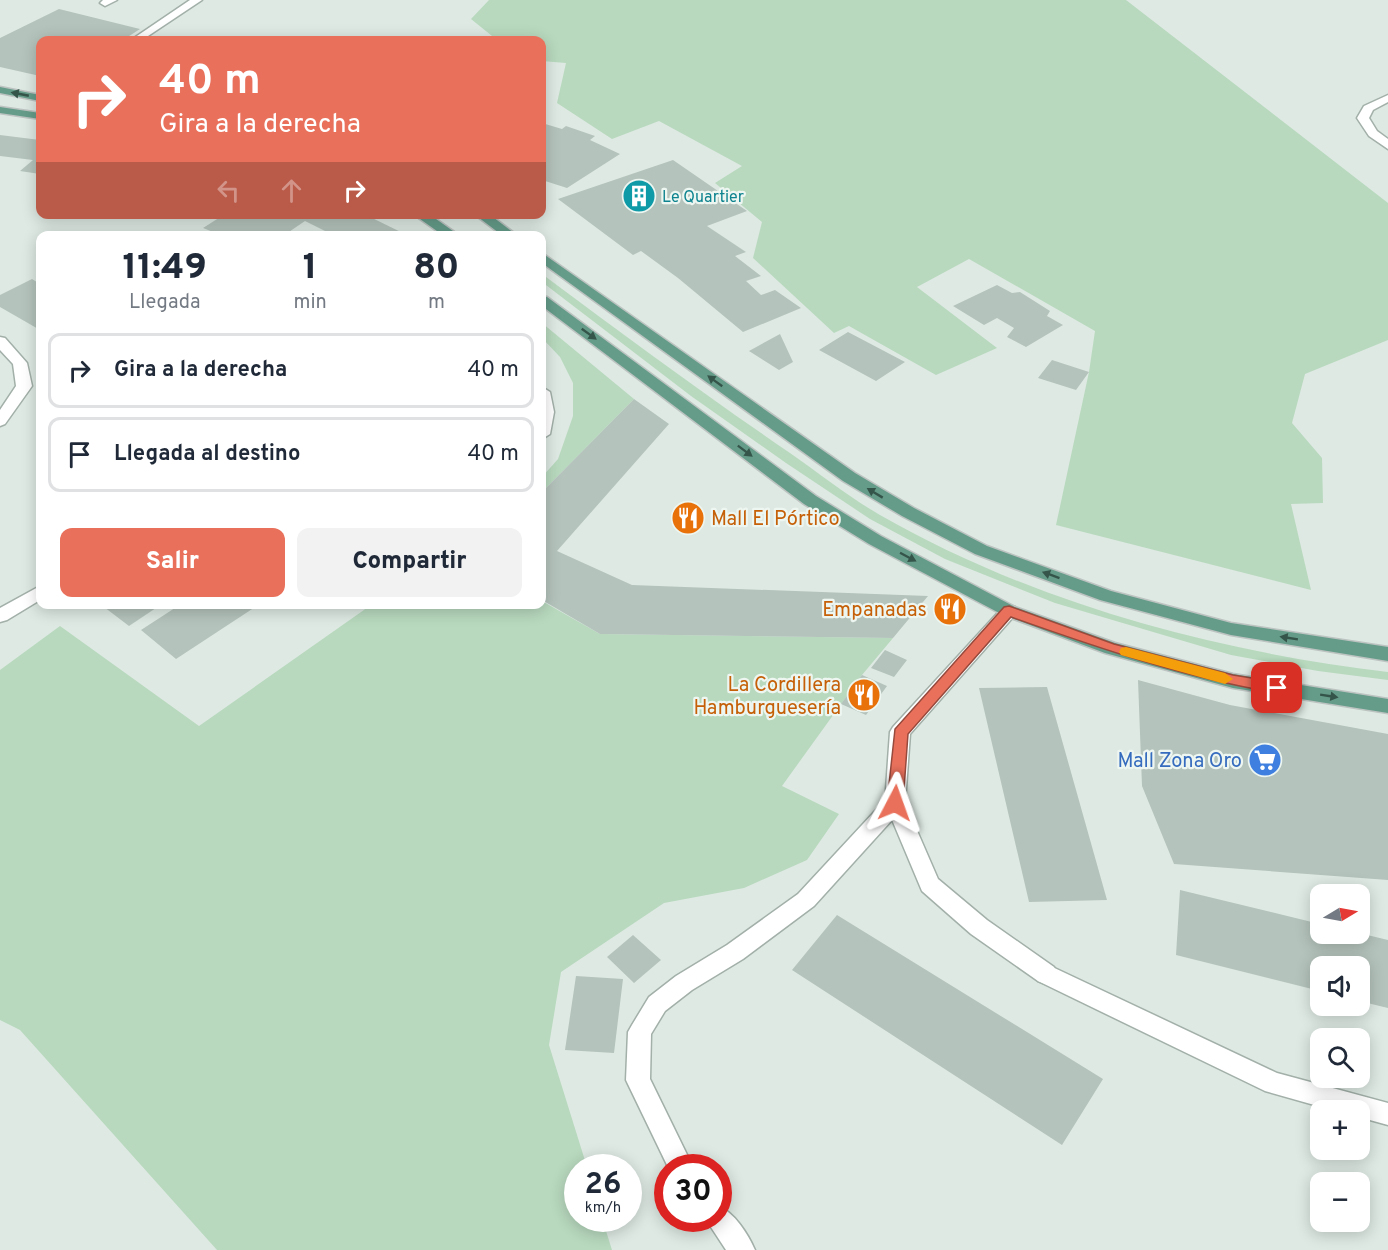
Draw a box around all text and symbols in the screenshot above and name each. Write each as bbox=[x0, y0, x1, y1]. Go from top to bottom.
text: 40 m bbox=[159, 56, 261, 109]
icon: right bbox=[60, 60, 138, 138]
one-way arrow bbox=[11, 89, 30, 98]
text: Gira a la derecha bbox=[159, 108, 361, 142]
icon: left bbox=[212, 174, 245, 207]
icon: ahead bbox=[275, 174, 308, 207]
icon: right bbox=[338, 174, 371, 207]
building icon: Le Quartier bbox=[621, 178, 657, 214]
place label: Le Quartier bbox=[662, 188, 744, 208]
text: 11:49 bbox=[123, 246, 207, 292]
text: 1 bbox=[303, 246, 317, 292]
text: 80 bbox=[413, 246, 459, 292]
text: Llegada bbox=[129, 290, 201, 316]
text: min bbox=[293, 290, 327, 316]
text: m bbox=[428, 290, 445, 316]
one-way arrow bbox=[581, 328, 596, 340]
icon: right bbox=[63, 354, 96, 387]
text: Gira a la derecha bbox=[114, 357, 287, 384]
text: 40 m bbox=[467, 357, 519, 384]
one-way arrow bbox=[708, 375, 724, 387]
icon: arrive bbox=[63, 438, 96, 471]
text: Llegada al destino bbox=[114, 441, 300, 468]
text: 40 m bbox=[467, 441, 519, 468]
one-way arrow bbox=[736, 445, 752, 457]
one-way arrow bbox=[867, 487, 883, 498]
restaurant icon: Mall El Pórtico bbox=[670, 500, 706, 536]
place label: Mall El Pórtico bbox=[711, 507, 840, 533]
button: Salir bbox=[60, 528, 285, 597]
button: Compartir bbox=[297, 528, 522, 597]
one-way arrow bbox=[899, 552, 916, 562]
one-way arrow bbox=[1042, 570, 1060, 580]
restaurant icon: Empanadas bbox=[932, 591, 968, 627]
place label: Empanadas bbox=[822, 598, 927, 624]
one-way arrow bbox=[1279, 633, 1298, 642]
pin bbox=[1251, 662, 1302, 713]
icon: arrive bbox=[1260, 671, 1293, 704]
place label: La Cordillera Hamburguesería bbox=[693, 673, 841, 722]
restaurant icon: La Cordillera Hamburguesería bbox=[846, 677, 882, 713]
one-way arrow bbox=[1320, 692, 1339, 701]
supermarket icon: Mall Zona Oro bbox=[1247, 742, 1283, 778]
place label: Mall Zona Oro bbox=[1117, 749, 1242, 775]
position arrow bbox=[863, 771, 927, 835]
north arrow bbox=[1310, 884, 1370, 944]
map controls bbox=[1310, 884, 1370, 1232]
button: sound bbox=[1310, 956, 1370, 1016]
button: search bbox=[1310, 1028, 1370, 1088]
button: + bbox=[1310, 1100, 1370, 1160]
speed limit sign: 30 bbox=[654, 1154, 732, 1232]
text: 26 bbox=[585, 1167, 621, 1204]
button: − bbox=[1310, 1172, 1370, 1232]
text: km/h bbox=[585, 1199, 621, 1218]

